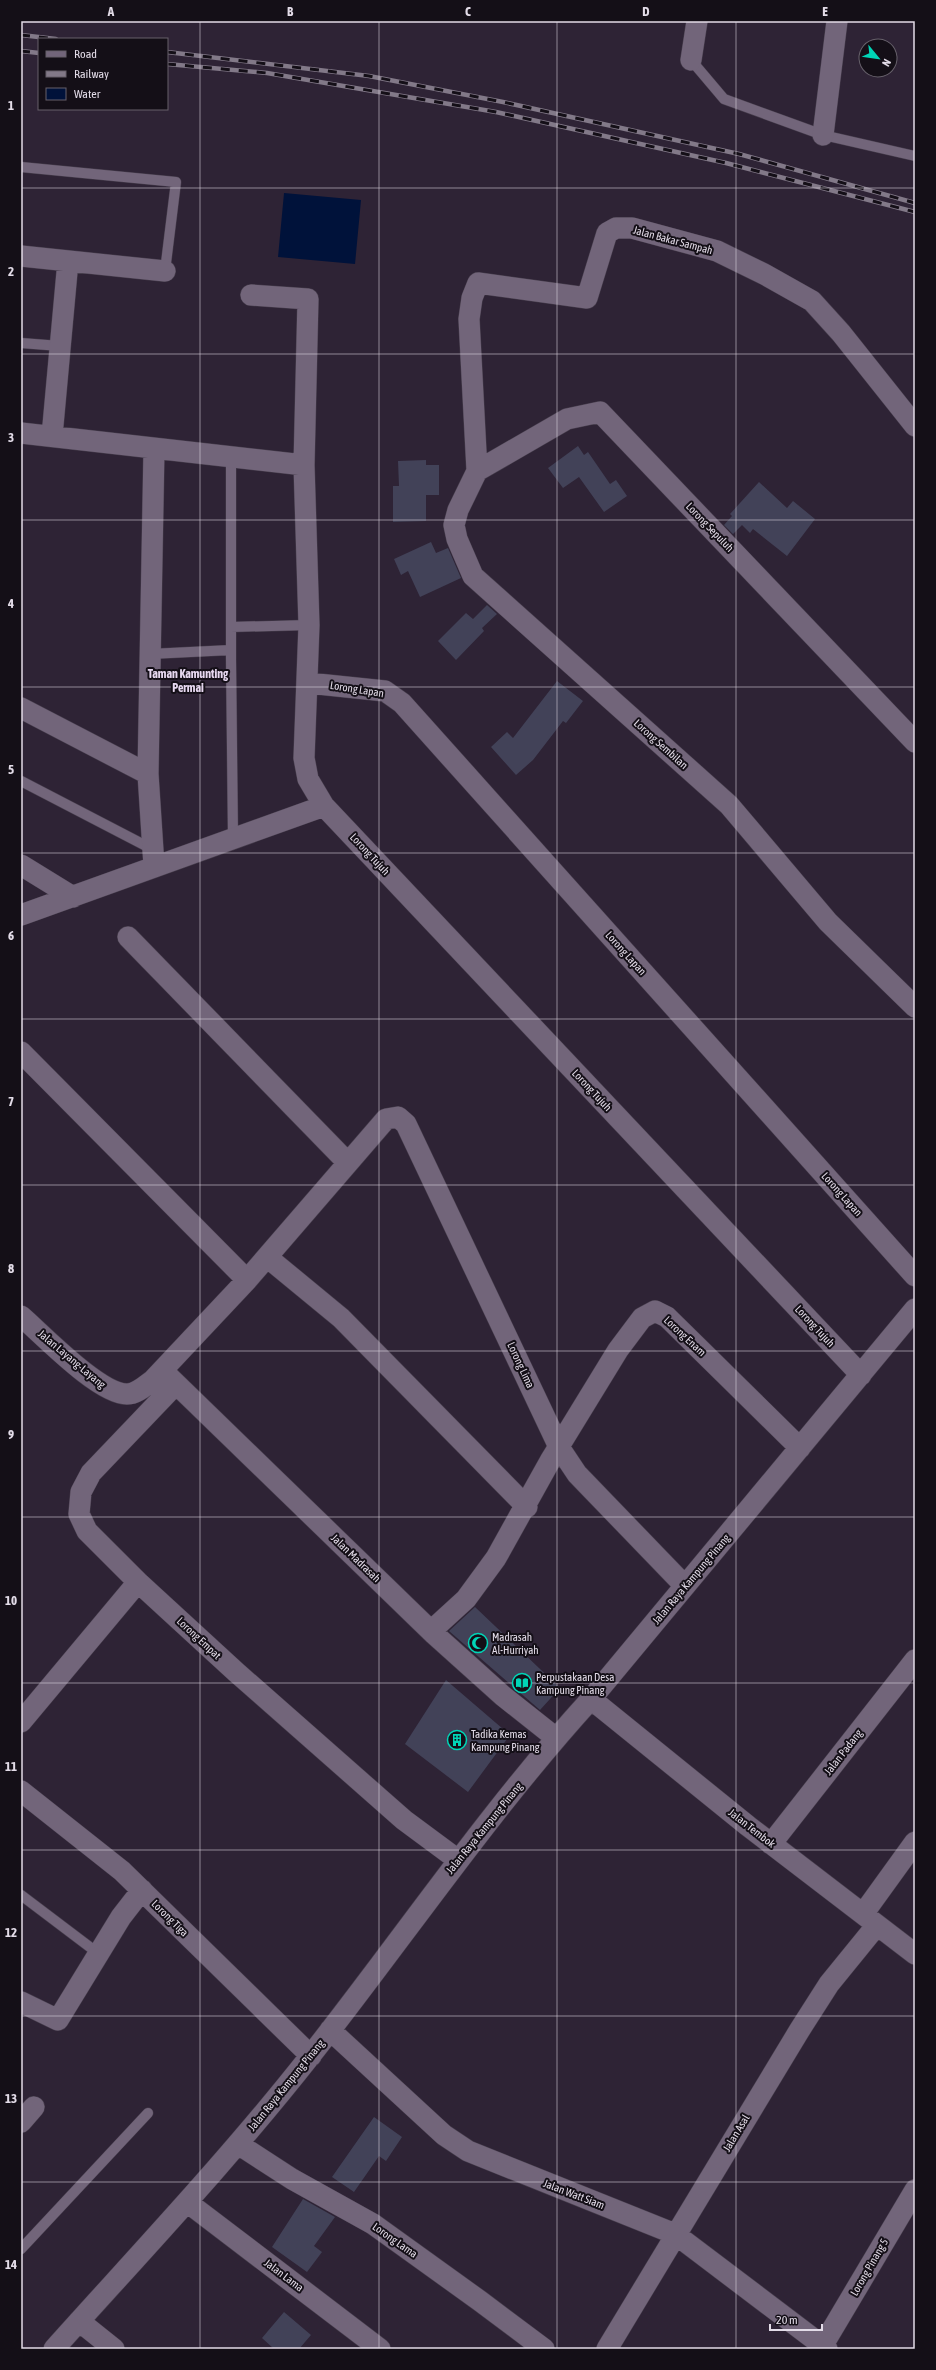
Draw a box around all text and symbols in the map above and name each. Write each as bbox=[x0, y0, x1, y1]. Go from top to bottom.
text: A bbox=[107, 4, 115, 19]
text: B bbox=[287, 4, 294, 19]
text: C bbox=[465, 4, 471, 19]
text: D bbox=[642, 4, 650, 19]
text: E bbox=[822, 4, 828, 19]
legend bbox=[38, 38, 168, 110]
north arrow bbox=[858, 38, 898, 78]
text: Road bbox=[74, 47, 97, 61]
text: N bbox=[880, 57, 894, 69]
text: Railway bbox=[74, 67, 109, 81]
text: Water bbox=[74, 87, 101, 101]
text: 1 bbox=[8, 98, 14, 113]
street label: Jalan Bakar Sampah bbox=[632, 224, 714, 256]
text: 2 bbox=[8, 264, 14, 279]
text: 3 bbox=[8, 430, 14, 445]
street label: Lorong Sepuluh bbox=[684, 500, 736, 554]
text: 4 bbox=[7, 596, 14, 611]
district label: Taman Kamunting Permai bbox=[148, 667, 229, 695]
street label: Lorong Lapan bbox=[329, 679, 385, 699]
street label: Lorong Sembilan bbox=[632, 717, 690, 771]
text: 5 bbox=[8, 762, 14, 777]
street label: Lorong Tujuh bbox=[348, 831, 392, 877]
text: 6 bbox=[8, 928, 14, 943]
street label: Lorong Lapan bbox=[603, 929, 649, 977]
street label: Lorong Tujuh bbox=[570, 1067, 614, 1113]
text: 7 bbox=[8, 1094, 14, 1109]
street label: Lorong Lapan bbox=[819, 1170, 865, 1218]
text: 8 bbox=[8, 1261, 14, 1276]
street label: Lorong Tujuh bbox=[793, 1303, 837, 1349]
street label: Lorong Enam bbox=[662, 1314, 708, 1358]
street label: Jalan Layang-Layang bbox=[36, 1327, 108, 1391]
street label: Lorong Lima bbox=[505, 1340, 537, 1390]
text: 9 bbox=[8, 1427, 14, 1442]
street label: Jalan Raya Kampung Pinang bbox=[650, 1531, 732, 1626]
street label: Jalan Madrasah bbox=[329, 1532, 383, 1584]
text: 10 bbox=[5, 1593, 17, 1608]
street label: Lorong Empat bbox=[175, 1615, 223, 1661]
place label: Madrasah Al-Hurriyah bbox=[492, 1631, 539, 1656]
mosque icon: Madrasah Al-Hurriyah bbox=[467, 1632, 489, 1654]
place label: Perpustakaan Desa Kampung Pinang bbox=[536, 1671, 614, 1696]
library icon: Perpustakaan Desa Kampung Pinang bbox=[511, 1672, 533, 1694]
street label: Jalan Padang bbox=[822, 1727, 865, 1777]
place label: Tadika Kemas Kampung Pinang bbox=[471, 1728, 540, 1753]
building icon: Tadika Kemas Kampung Pinang bbox=[446, 1729, 468, 1751]
text: 11 bbox=[5, 1759, 17, 1774]
street label: Jalan Raya Kampung Pinang bbox=[444, 1780, 525, 1876]
street label: Jalan Tembok bbox=[726, 1806, 778, 1850]
street label: Lorong Tiga bbox=[149, 1897, 191, 1939]
text: 12 bbox=[5, 1925, 17, 1940]
street label: Jalan Raya Kampung Pinang bbox=[246, 2037, 327, 2133]
text: 13 bbox=[5, 2091, 17, 2106]
street label: Jalan Asal bbox=[720, 2112, 752, 2154]
street label: Jalan Watt Siam bbox=[542, 2177, 606, 2211]
street label: Lorong Lama bbox=[370, 2220, 420, 2260]
street label: Lorong Pinang 5 bbox=[848, 2236, 890, 2298]
street label: Jalan Lama bbox=[262, 2256, 306, 2294]
text: 14 bbox=[5, 2257, 17, 2272]
scale bar bbox=[770, 2306, 822, 2332]
text: 20 m bbox=[776, 2313, 798, 2327]

